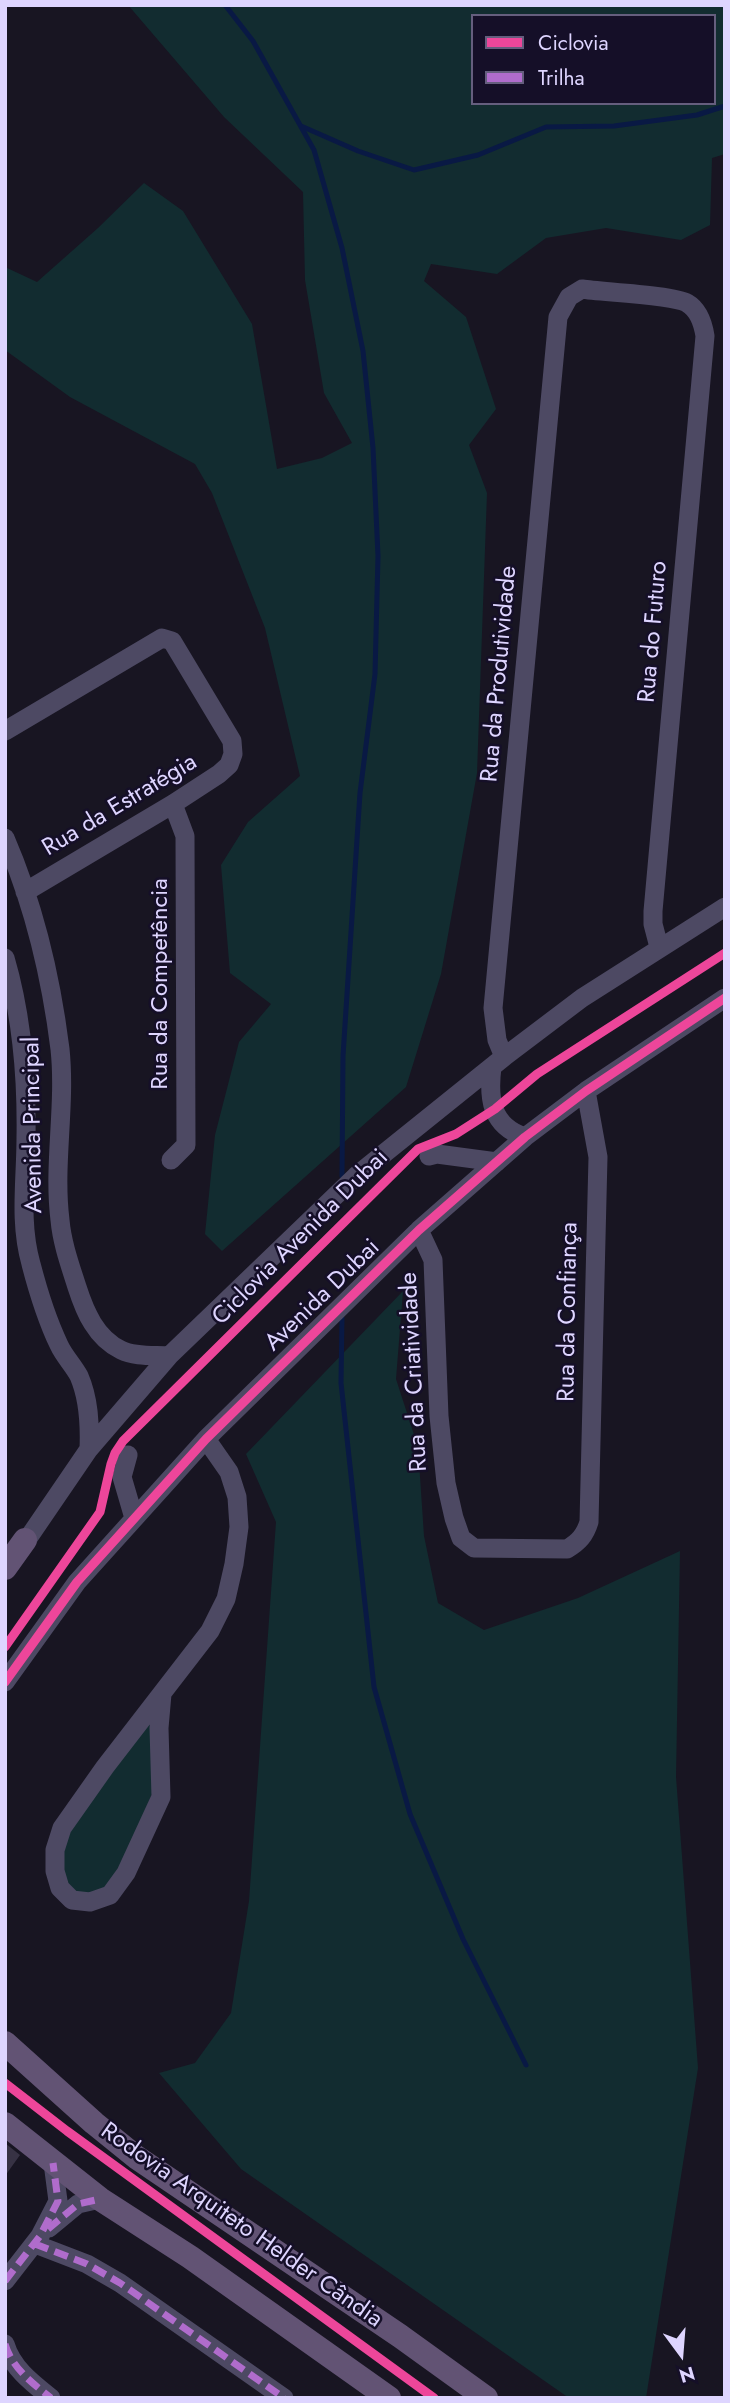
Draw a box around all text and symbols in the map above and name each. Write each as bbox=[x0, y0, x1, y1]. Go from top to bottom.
legend bbox=[471, 14, 716, 105]
text: Ciclovia bbox=[538, 28, 609, 58]
text: Trilha bbox=[538, 63, 585, 93]
street label: Rua do Futuro bbox=[633, 560, 675, 704]
street label: Rua da Produtividade bbox=[476, 565, 524, 783]
street label: Rua da Estratégia bbox=[37, 749, 203, 863]
street label: Rua da Competência bbox=[147, 878, 175, 1090]
street label: Avenida Principal bbox=[18, 1036, 50, 1214]
street label: Ciclovia Avenida Dubai bbox=[207, 1144, 395, 1332]
street label: Rua da Confiança bbox=[553, 1222, 585, 1402]
street label: Avenida Dubai bbox=[259, 1234, 387, 1358]
street label: Rua da Criatividade bbox=[395, 1272, 435, 1472]
street label: Rodovia Arquiteto Helder Cândia bbox=[94, 2117, 388, 2335]
north arrow bbox=[646, 2319, 716, 2389]
text: N bbox=[676, 2360, 698, 2390]

